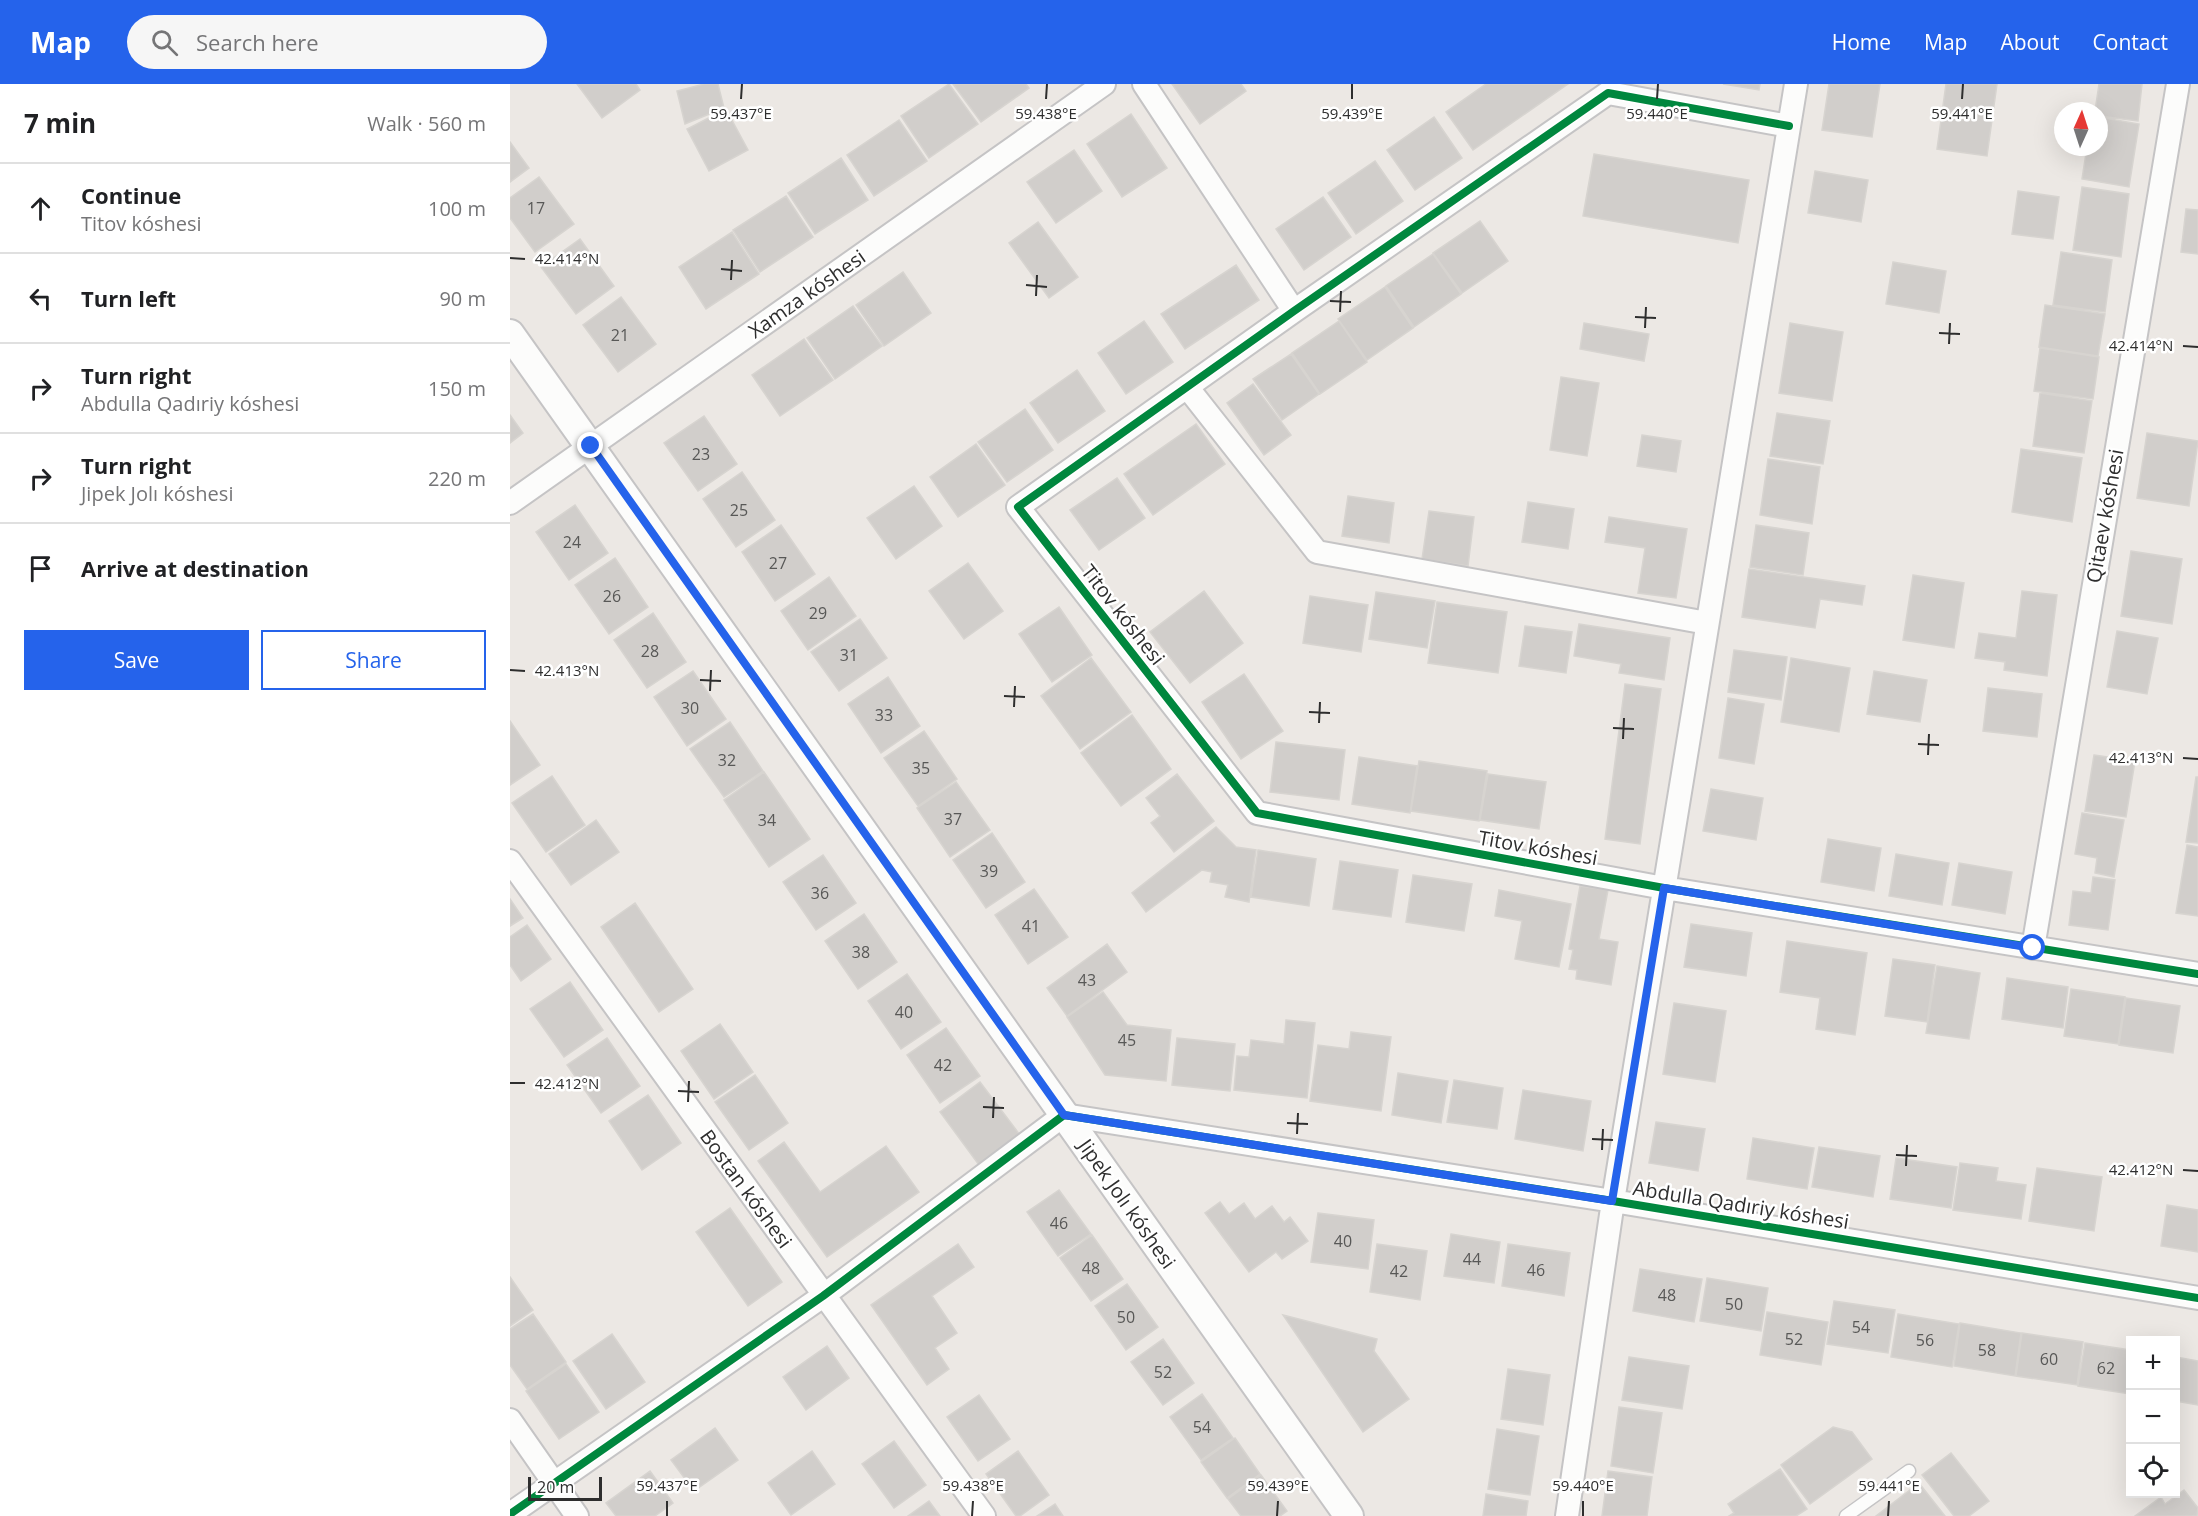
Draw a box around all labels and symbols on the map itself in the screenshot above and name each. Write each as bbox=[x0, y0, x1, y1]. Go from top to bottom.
north arrow bbox=[2054, 102, 2108, 156]
text: 59.437°E bbox=[710, 103, 772, 123]
text: 59.438°E bbox=[1015, 103, 1077, 123]
text: 59.439°E bbox=[1321, 103, 1383, 123]
text: 59.440°E bbox=[1626, 103, 1688, 123]
text: 59.441°E bbox=[1931, 103, 1993, 123]
house number: 17 bbox=[527, 197, 545, 219]
street label: Xamza kóshesi bbox=[743, 243, 871, 344]
text: 42.414°N bbox=[535, 248, 599, 268]
house number: 21 bbox=[611, 324, 629, 346]
text: 42.414°N bbox=[2109, 335, 2173, 355]
route end bbox=[577, 432, 603, 458]
house number: 23 bbox=[692, 443, 710, 465]
street label: Qitaev kóshesi bbox=[2079, 447, 2130, 585]
house number: 25 bbox=[730, 499, 748, 521]
house number: 24 bbox=[563, 531, 581, 553]
house number: 27 bbox=[769, 552, 787, 574]
street label: Titov kóshesi bbox=[1076, 559, 1171, 671]
house number: 26 bbox=[603, 585, 621, 607]
house number: 29 bbox=[809, 602, 827, 624]
house number: 28 bbox=[641, 640, 659, 662]
house number: 31 bbox=[840, 644, 858, 666]
text: 42.413°N bbox=[535, 660, 599, 680]
house number: 30 bbox=[681, 697, 699, 719]
house number: 33 bbox=[875, 704, 893, 726]
text: 42.413°N bbox=[2109, 747, 2173, 767]
house number: 32 bbox=[718, 749, 736, 771]
house number: 35 bbox=[912, 757, 930, 779]
house number: 37 bbox=[944, 808, 962, 830]
house number: 34 bbox=[758, 809, 776, 831]
street label: Titov kóshesi bbox=[1476, 824, 1600, 871]
house number: 39 bbox=[980, 860, 998, 882]
house number: 36 bbox=[811, 882, 829, 904]
house number: 41 bbox=[1022, 915, 1040, 937]
route start bbox=[2019, 934, 2045, 960]
house number: 38 bbox=[852, 941, 870, 963]
house number: 43 bbox=[1078, 969, 1096, 991]
house number: 40 bbox=[895, 1001, 913, 1023]
house number: 45 bbox=[1118, 1029, 1136, 1051]
house number: 42 bbox=[934, 1054, 952, 1076]
text: 42.412°N bbox=[535, 1073, 599, 1093]
street label: Bostan kóshesi bbox=[694, 1124, 799, 1253]
street label: Jipek Jolı kóshesi bbox=[1071, 1132, 1182, 1274]
text: 42.412°N bbox=[2109, 1159, 2173, 1179]
street label: Abdulla Qadıriy kóshesi bbox=[1631, 1174, 1851, 1235]
house number: 46 bbox=[1050, 1212, 1068, 1234]
house number: 40 bbox=[1334, 1230, 1352, 1252]
house number: 44 bbox=[1463, 1248, 1481, 1270]
house number: 48 bbox=[1082, 1257, 1100, 1279]
house number: 46 bbox=[1527, 1259, 1545, 1281]
house number: 42 bbox=[1390, 1260, 1408, 1282]
house number: 48 bbox=[1658, 1284, 1676, 1306]
house number: 50 bbox=[1725, 1293, 1743, 1315]
house number: 50 bbox=[1117, 1306, 1135, 1328]
house number: 54 bbox=[1852, 1316, 1870, 1338]
house number: 52 bbox=[1785, 1328, 1803, 1350]
house number: 56 bbox=[1916, 1329, 1934, 1351]
house number: 58 bbox=[1978, 1339, 1996, 1361]
house number: 60 bbox=[2040, 1348, 2058, 1370]
house number: 62 bbox=[2097, 1357, 2115, 1379]
house number: 52 bbox=[1154, 1361, 1172, 1383]
house number: 54 bbox=[1193, 1416, 1211, 1438]
scale bar bbox=[528, 1474, 602, 1502]
text: 59.437°E bbox=[636, 1475, 698, 1495]
text: 59.438°E bbox=[942, 1475, 1004, 1495]
text: 59.439°E bbox=[1247, 1475, 1309, 1495]
text: 59.440°E bbox=[1552, 1475, 1614, 1495]
text: 59.441°E bbox=[1858, 1475, 1920, 1495]

